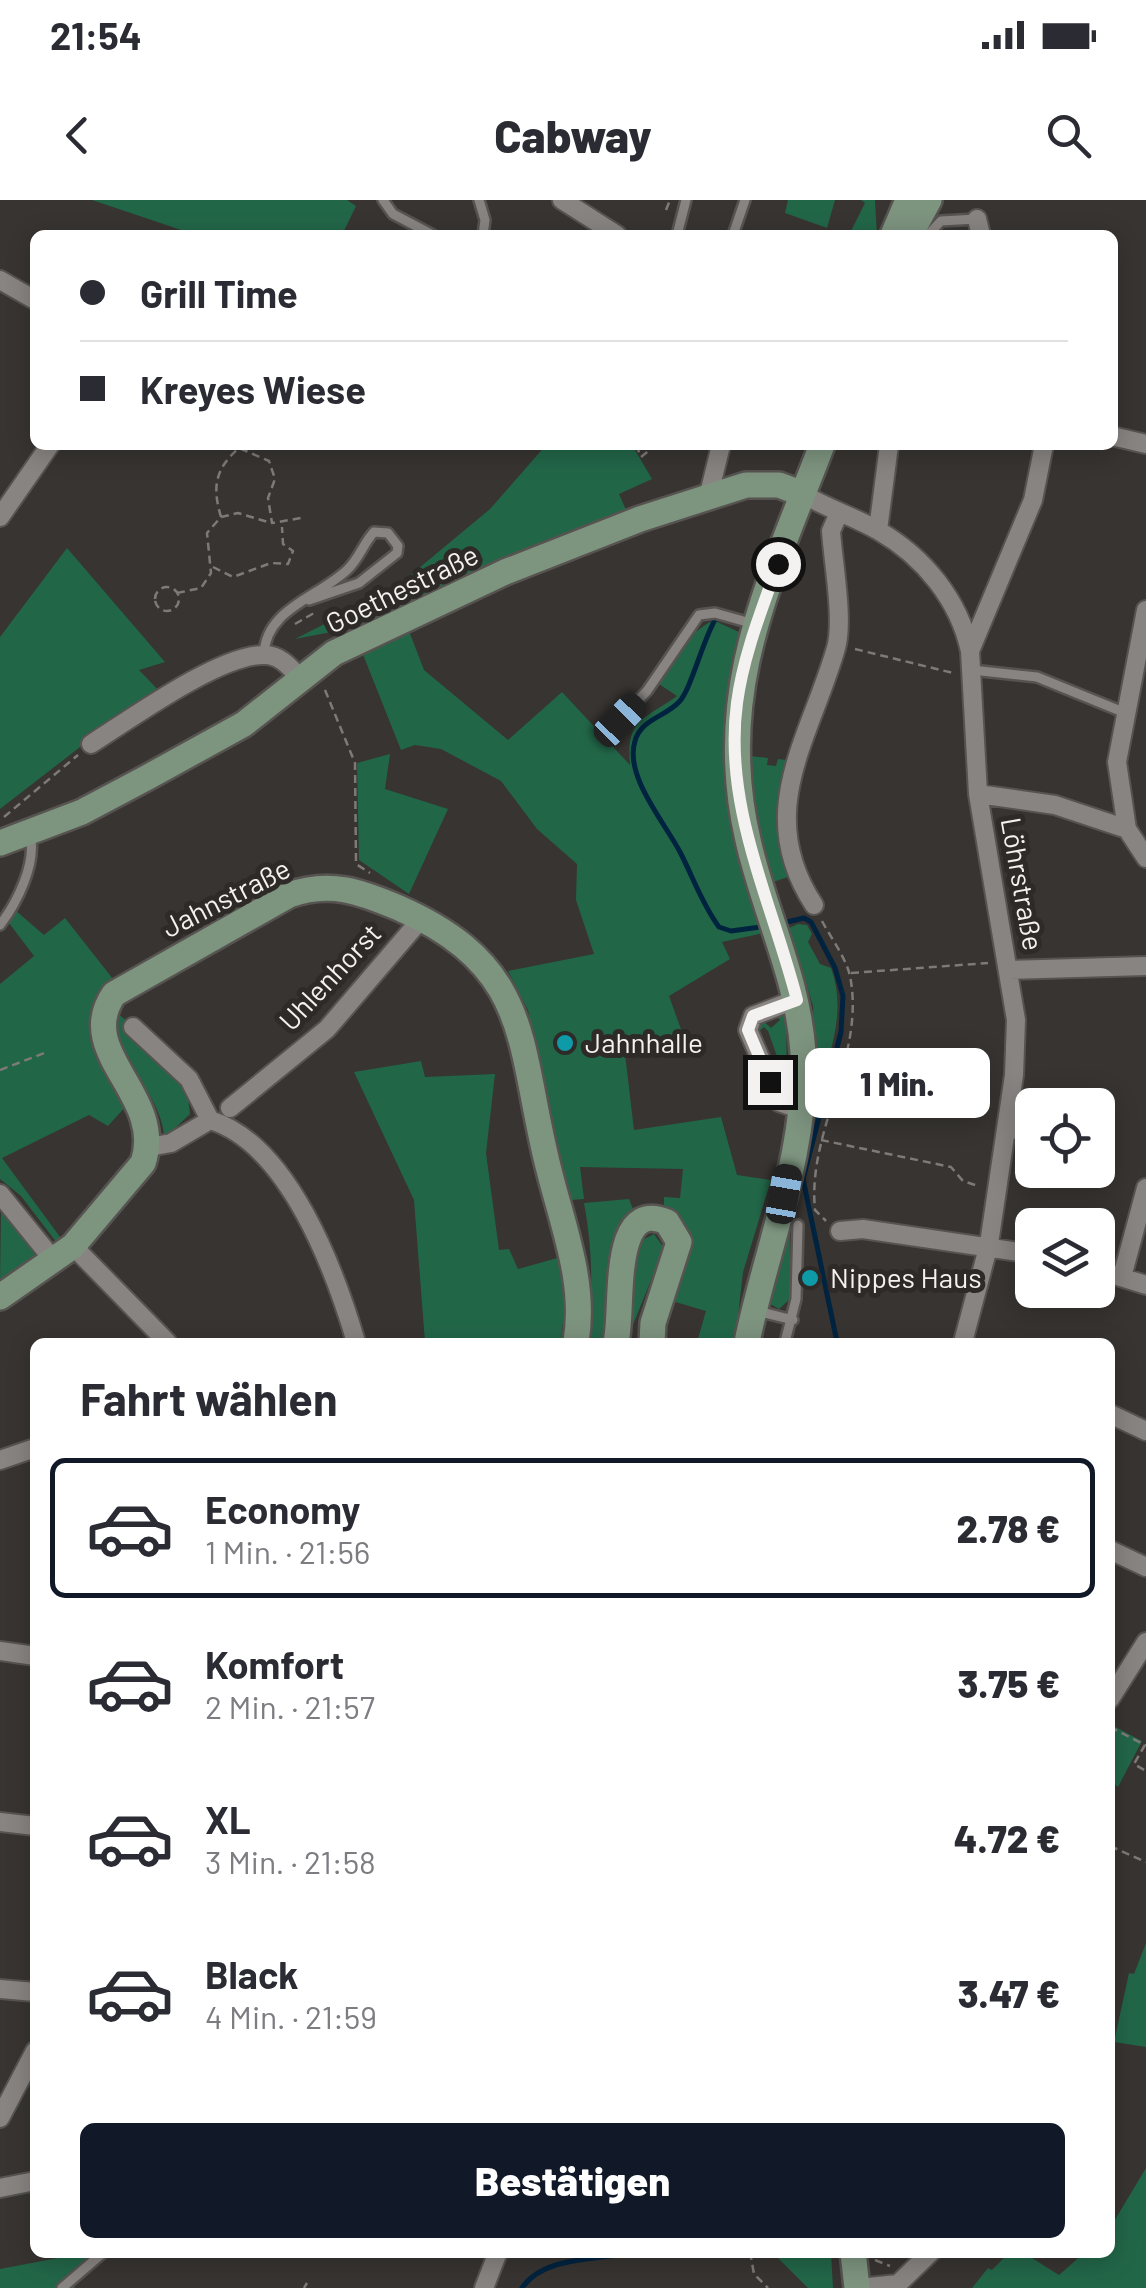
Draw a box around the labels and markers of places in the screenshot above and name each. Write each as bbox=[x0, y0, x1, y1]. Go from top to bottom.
place label: Jahnhalle bbox=[585, 1025, 703, 1059]
marker: Jahnhalle bbox=[554, 1032, 576, 1054]
place label: Nippes Haus bbox=[830, 1260, 982, 1294]
marker: Nippes Haus bbox=[799, 1267, 821, 1289]

